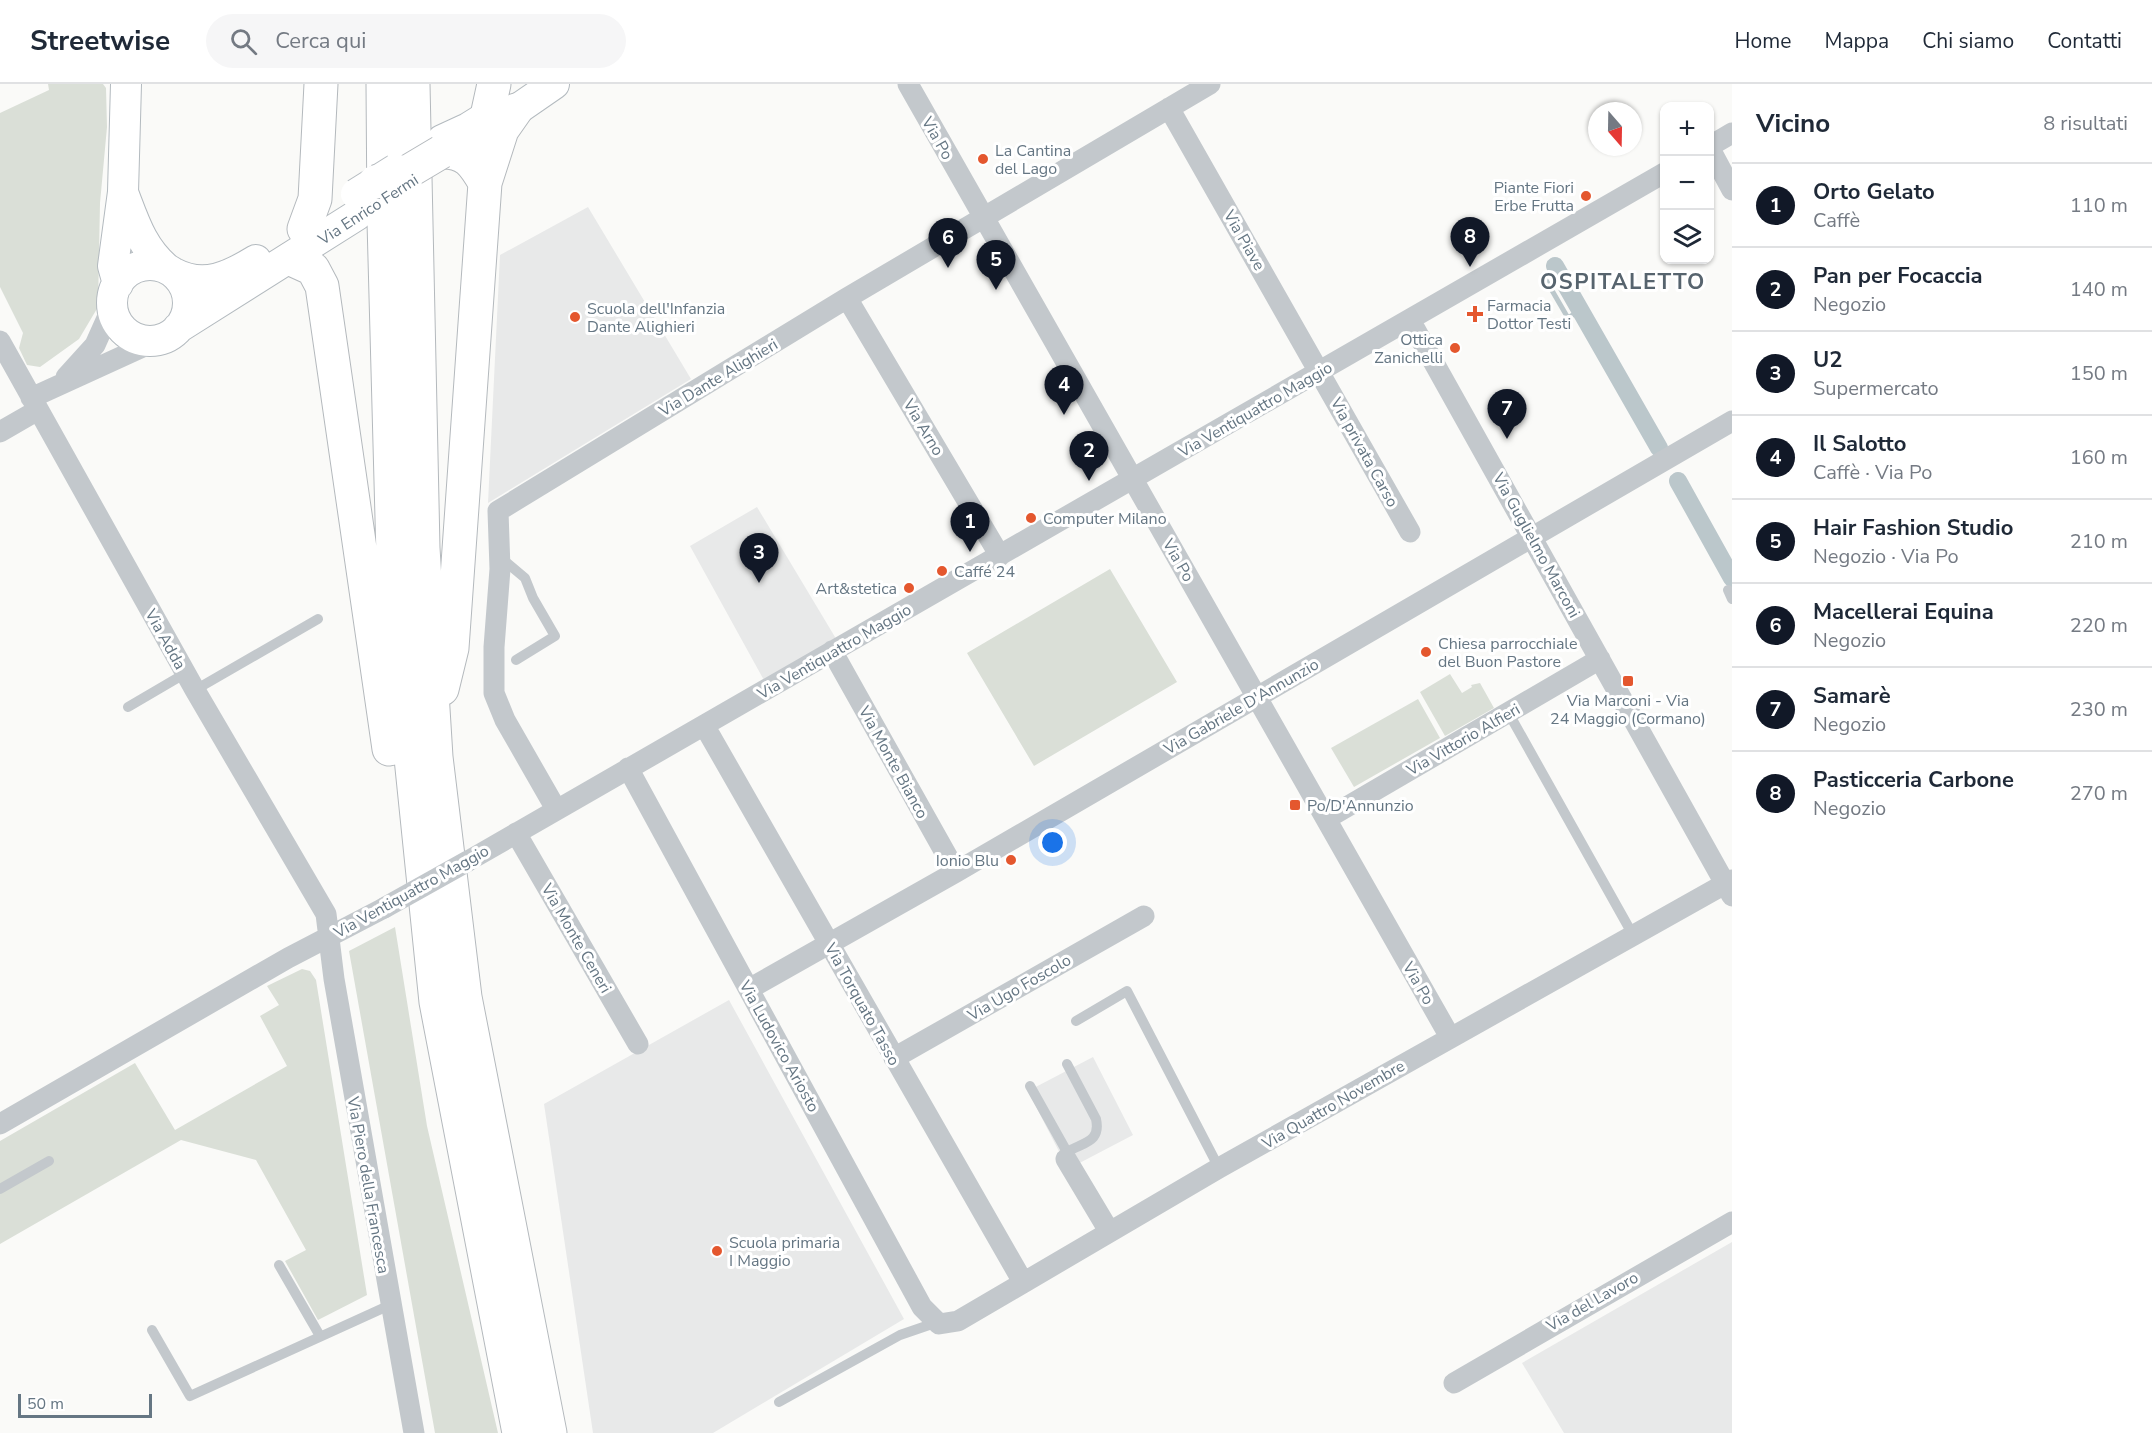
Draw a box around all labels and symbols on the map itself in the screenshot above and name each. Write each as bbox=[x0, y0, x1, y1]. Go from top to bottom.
north arrow bbox=[1588, 102, 1642, 156]
street label: Via Po bbox=[916, 112, 958, 164]
place label: La Cantina del Lago bbox=[995, 140, 1071, 180]
marker: La Cantina del Lago bbox=[976, 152, 990, 166]
street label: Via Enrico Fermi bbox=[313, 169, 423, 251]
place label: Piante Fiori Erbe Frutta bbox=[1494, 177, 1574, 217]
marker: Piante Fiori Erbe Frutta bbox=[1579, 189, 1593, 203]
street label: Via Piave bbox=[1218, 205, 1270, 275]
pin: 6 bbox=[928, 218, 968, 268]
pin: 8 bbox=[1450, 218, 1490, 267]
pin: 5 bbox=[976, 240, 1016, 290]
district label: OSPITALETTO bbox=[1540, 267, 1706, 297]
place label: Farmacia Dottor Testi bbox=[1487, 295, 1571, 335]
place label: Scuola dell'Infanzia Dante Alighieri bbox=[587, 298, 725, 338]
marker: Farmacia Dottor Testi bbox=[1468, 307, 1482, 321]
marker: Scuola dell'Infanzia Dante Alighieri bbox=[568, 310, 582, 324]
place label: Ottica Zanichelli bbox=[1374, 329, 1443, 369]
street label: Via Dante Alighieri bbox=[654, 334, 782, 423]
marker: Ottica Zanichelli bbox=[1448, 341, 1462, 355]
street label: Via Ventiquattro Maggio bbox=[1174, 357, 1337, 463]
pin: 4 bbox=[1044, 366, 1084, 415]
pin: 7 bbox=[1488, 390, 1526, 439]
street label: Via privata Carso bbox=[1324, 393, 1403, 511]
street label: Via Arno bbox=[897, 394, 949, 460]
pin: 2 bbox=[1070, 432, 1108, 481]
street label: Via Guglielmo Marconi bbox=[1487, 468, 1585, 622]
pin: 1 bbox=[950, 502, 990, 552]
place label: Computer Milano bbox=[1043, 508, 1167, 530]
marker: Computer Milano bbox=[1024, 511, 1038, 525]
pin: 3 bbox=[740, 534, 778, 583]
street label: Via Po bbox=[1157, 534, 1199, 586]
place label: Caffé 24 bbox=[954, 561, 1015, 583]
marker: Caffé 24 bbox=[935, 564, 949, 578]
place label: Art&stetica bbox=[816, 578, 897, 600]
marker: Art&stetica bbox=[902, 581, 916, 595]
street label: Via Ventiquattro Maggio bbox=[753, 599, 916, 705]
street label: Via Adda bbox=[139, 604, 191, 674]
place label: Chiesa parrocchiale del Buon Pastore bbox=[1438, 633, 1578, 673]
marker: Chiesa parrocchiale del Buon Pastore bbox=[1419, 645, 1433, 659]
street label: Via Gabriele D'Annunzio bbox=[1159, 653, 1323, 761]
marker: Via Marconi - Via 24 Maggio (Cormano) bbox=[1621, 674, 1635, 688]
place label: Via Marconi - Via 24 Maggio (Cormano) bbox=[1550, 690, 1706, 730]
street label: Via Vittorio Alfieri bbox=[1402, 698, 1524, 782]
street label: Via Monte Bianco bbox=[853, 701, 933, 823]
place label: Po/D'Annunzio bbox=[1307, 795, 1414, 817]
marker: Po/D'Annunzio bbox=[1288, 798, 1302, 812]
your location bbox=[1038, 828, 1067, 857]
street label: Via Ventiquattro Maggio bbox=[329, 840, 493, 944]
place label: Ionio Blu bbox=[936, 850, 999, 872]
marker: Ionio Blu bbox=[1004, 853, 1018, 867]
street label: Via Monte Ceneri bbox=[535, 879, 616, 997]
street label: Via Torquato Tasso bbox=[819, 938, 905, 1070]
street label: Via Ugo Foscolo bbox=[963, 949, 1075, 1027]
street label: Via Po bbox=[1397, 957, 1439, 1009]
street label: Via Ludovico Ariosto bbox=[733, 976, 824, 1116]
street label: Via Quattro Novembre bbox=[1257, 1055, 1409, 1155]
street label: Via Piero della Francesca bbox=[341, 1094, 394, 1275]
place label: Scuola primaria I Maggio bbox=[729, 1232, 840, 1272]
marker: Scuola primaria I Maggio bbox=[710, 1244, 724, 1258]
street label: Via del Lavoro bbox=[1542, 1267, 1643, 1338]
scale bar bbox=[18, 1391, 152, 1418]

